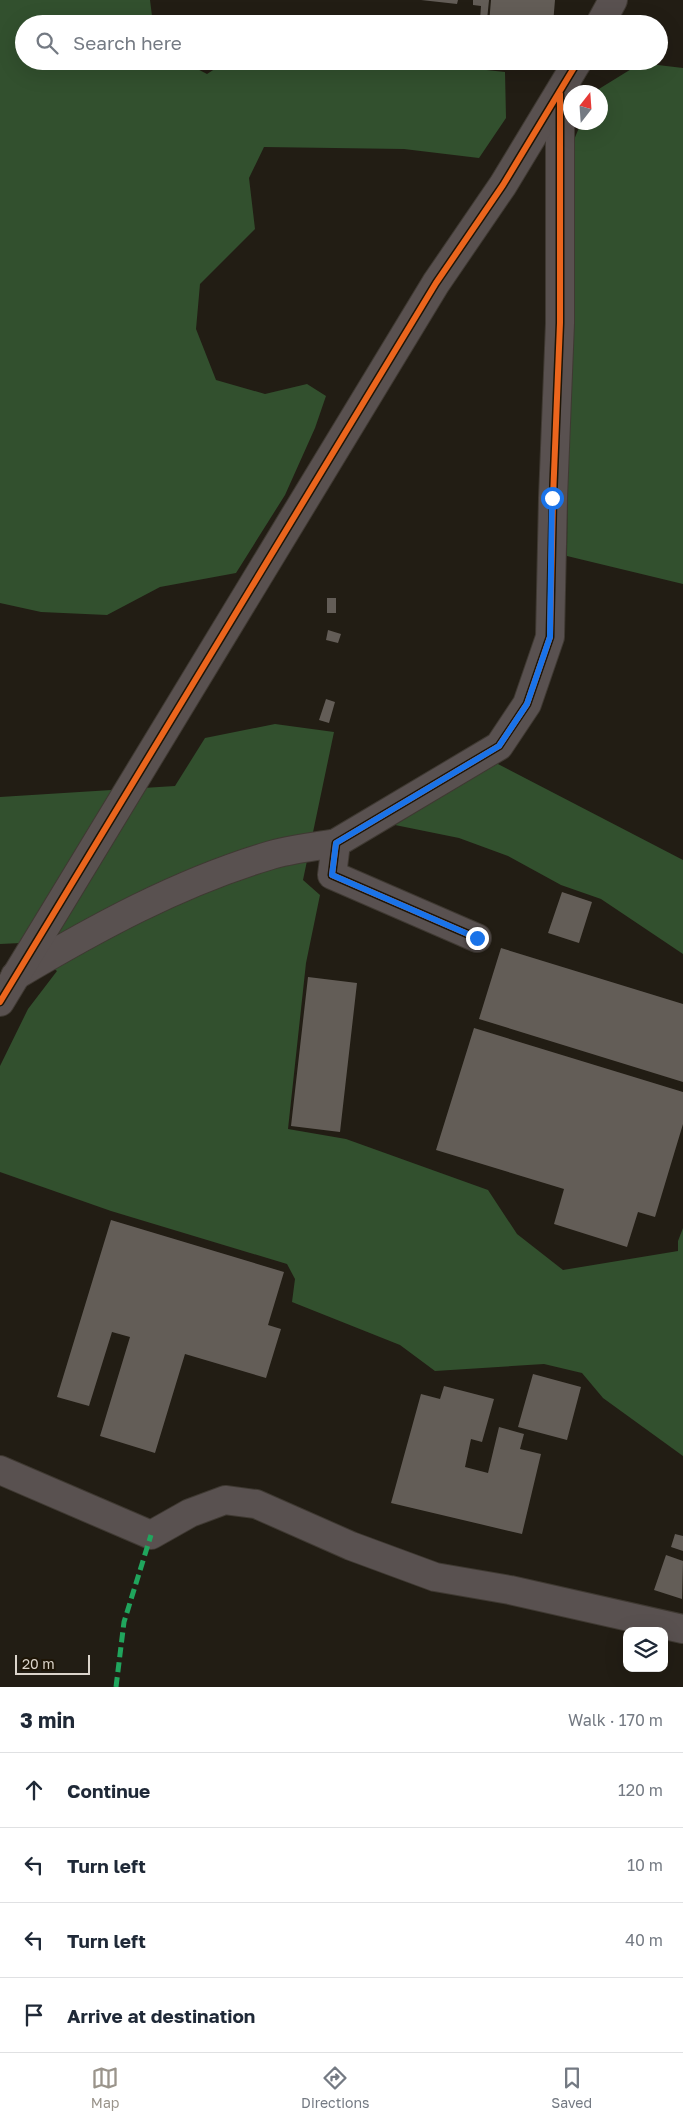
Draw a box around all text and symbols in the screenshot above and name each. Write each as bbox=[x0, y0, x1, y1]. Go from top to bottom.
search box bbox=[15, 15, 668, 70]
icon: search bbox=[33, 29, 61, 57]
text: Search here bbox=[73, 31, 182, 54]
north arrow bbox=[563, 85, 608, 130]
route start bbox=[541, 487, 564, 510]
route end bbox=[466, 927, 489, 950]
map controls bbox=[623, 1627, 668, 1672]
button: layers bbox=[623, 1627, 668, 1672]
scale bar bbox=[15, 1652, 90, 1675]
text: 20 m bbox=[22, 1655, 55, 1672]
text: 3 min bbox=[20, 1707, 75, 1733]
text: Walk · 170 m bbox=[568, 1710, 663, 1730]
icon: ahead bbox=[20, 1776, 48, 1804]
text: Continue bbox=[67, 1779, 150, 1802]
text: 120 m bbox=[618, 1780, 663, 1800]
icon: left bbox=[20, 1851, 48, 1879]
text: Turn left bbox=[67, 1854, 146, 1877]
text: 10 m bbox=[627, 1855, 663, 1875]
icon: left bbox=[20, 1926, 48, 1954]
text: Turn left bbox=[67, 1929, 146, 1952]
text: 40 m bbox=[625, 1930, 663, 1950]
icon: arrive bbox=[20, 2001, 48, 2029]
text: Arrive at destination bbox=[67, 2004, 255, 2027]
tab: Map bbox=[91, 2064, 119, 2111]
tab: Directions bbox=[301, 2064, 370, 2111]
tab: Saved bbox=[551, 2064, 592, 2111]

